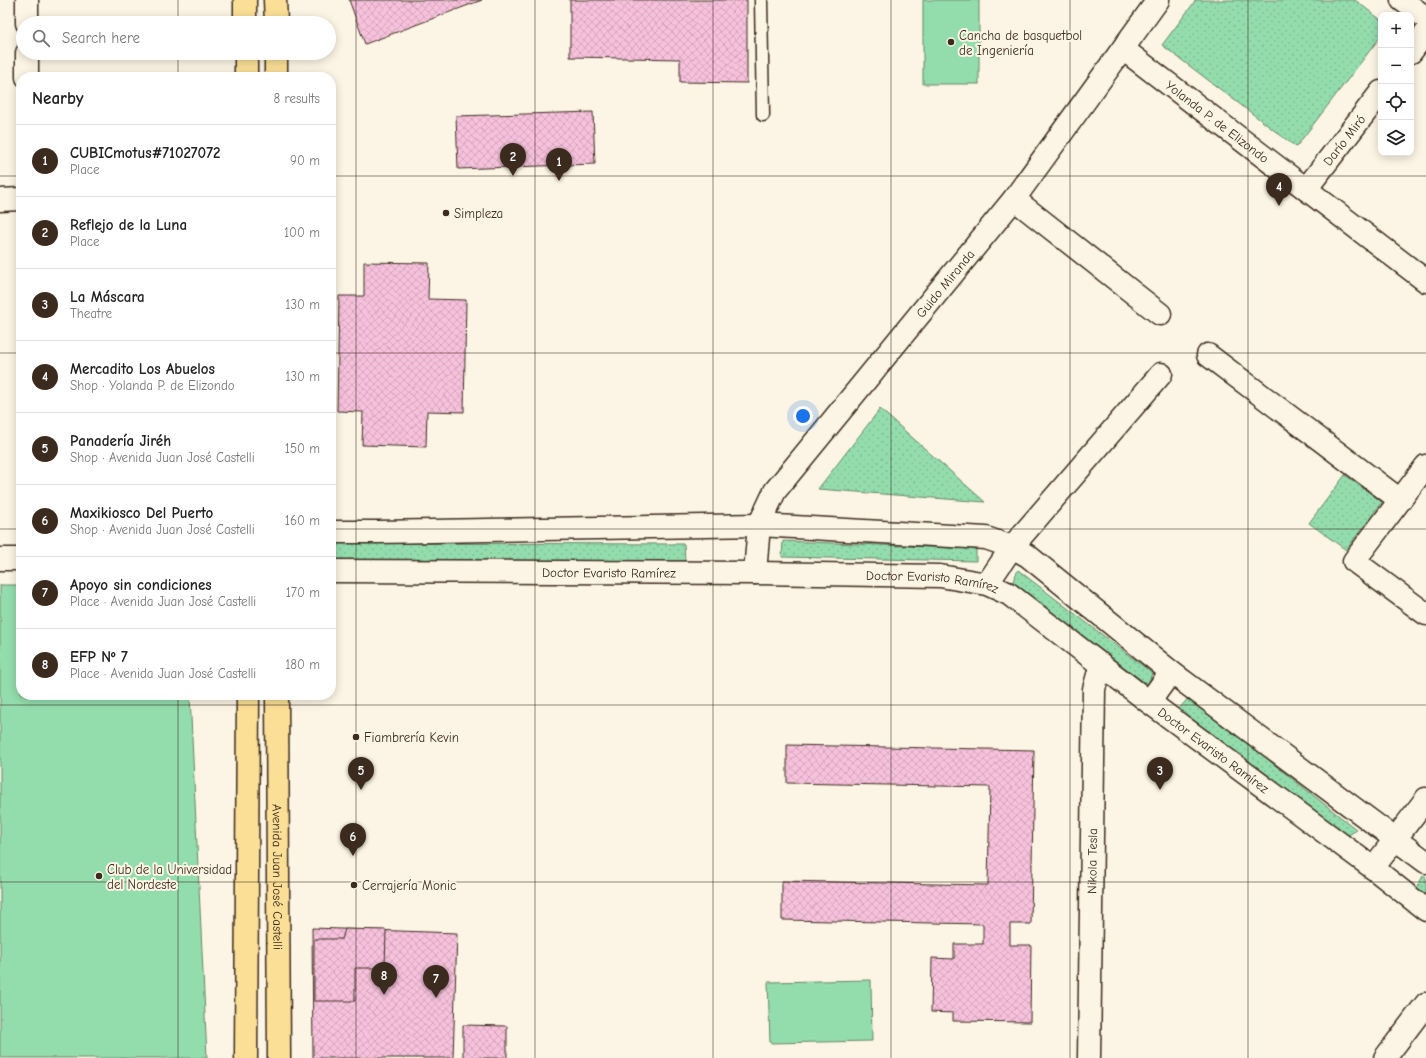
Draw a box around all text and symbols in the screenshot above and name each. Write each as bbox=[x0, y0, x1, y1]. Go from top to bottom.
map controls bbox=[1378, 12, 1414, 156]
button: + bbox=[1378, 12, 1414, 48]
search box bbox=[16, 16, 336, 60]
icon: search bbox=[30, 27, 52, 49]
place label: Cancha de basquetbol de Ingeniería bbox=[959, 28, 1082, 58]
text: Search here bbox=[62, 29, 140, 47]
marker: Cancha de basquetbol de Ingeniería bbox=[946, 37, 956, 47]
button: − bbox=[1378, 48, 1414, 84]
street label: Yolanda P. de Elizondo bbox=[1163, 77, 1272, 166]
button: locate bbox=[1378, 84, 1414, 120]
text: Nearby bbox=[32, 89, 83, 108]
text: 8 results bbox=[274, 91, 320, 106]
street label: Darío Miró bbox=[1320, 112, 1369, 169]
button: layers bbox=[1378, 120, 1414, 156]
pin: 2 bbox=[500, 143, 526, 176]
text: CUBICmotus#71027072 bbox=[70, 144, 220, 162]
pin: 1 bbox=[546, 148, 572, 181]
text: 1 bbox=[42, 153, 48, 168]
text: 90 m bbox=[290, 153, 320, 168]
text: Place bbox=[70, 162, 100, 177]
pin: 4 bbox=[1266, 173, 1292, 206]
place label: Simpleza bbox=[454, 206, 503, 221]
marker: Simpleza bbox=[441, 208, 451, 218]
text: Reflejo de la Luna bbox=[70, 216, 187, 234]
text: 2 bbox=[42, 225, 48, 240]
text: 100 m bbox=[284, 225, 320, 240]
text: Place bbox=[70, 234, 100, 249]
street label: Guido Miranda bbox=[913, 247, 977, 321]
text: La Máscara bbox=[70, 288, 145, 306]
text: 3 bbox=[42, 297, 48, 312]
text: 130 m bbox=[285, 297, 320, 312]
text: Theatre bbox=[70, 306, 112, 321]
text: Mercadito Los Abuelos bbox=[70, 360, 215, 378]
text: 4 bbox=[42, 369, 48, 384]
text: 130 m bbox=[285, 369, 320, 384]
text: Shop · Yolanda P. de Elizondo bbox=[70, 378, 235, 393]
your location bbox=[793, 406, 813, 426]
text: Panadería Jiréh bbox=[70, 432, 171, 450]
text: 5 bbox=[42, 441, 48, 456]
text: 150 m bbox=[285, 441, 320, 456]
text: Shop · Avenida Juan José Castelli bbox=[70, 450, 255, 465]
text: Maxikiosco Del Puerto bbox=[70, 504, 213, 522]
text: 6 bbox=[42, 513, 48, 528]
text: 160 m bbox=[285, 513, 320, 528]
text: Shop · Avenida Juan José Castelli bbox=[70, 522, 255, 537]
street label: Doctor Evaristo Ramírez bbox=[542, 565, 676, 581]
street label: Doctor Evaristo Ramírez bbox=[866, 568, 1001, 597]
text: Apoyo sin condiciones bbox=[70, 576, 212, 594]
text: 7 bbox=[42, 585, 48, 600]
text: 170 m bbox=[286, 585, 320, 600]
text: Place · Avenida Juan José Castelli bbox=[70, 594, 256, 609]
text: EFP Nº 7 bbox=[70, 648, 128, 666]
text: 8 bbox=[42, 657, 48, 672]
text: 180 m bbox=[285, 657, 320, 672]
text: Place · Avenida Juan José Castelli bbox=[70, 666, 256, 681]
street label: Doctor Evaristo Ramírez bbox=[1155, 704, 1272, 796]
place label: Fiambrería Kevin bbox=[364, 730, 459, 745]
marker: Fiambrería Kevin bbox=[351, 732, 361, 742]
pin: 5 bbox=[348, 757, 374, 790]
pin: 3 bbox=[1147, 757, 1173, 790]
street label: Avenida Juan José Castelli bbox=[270, 804, 285, 950]
pin: 6 bbox=[340, 823, 366, 856]
street label: Nikola Tesla bbox=[1084, 828, 1100, 894]
place label: Club de la Universidad del Nordeste bbox=[107, 862, 232, 892]
marker: Club de la Universidad del Nordeste bbox=[94, 871, 104, 881]
place label: Cerrajería Monic bbox=[362, 878, 456, 893]
marker: Cerrajería Monic bbox=[349, 880, 359, 890]
pin: 8 bbox=[371, 962, 397, 995]
pin: 7 bbox=[423, 965, 449, 998]

